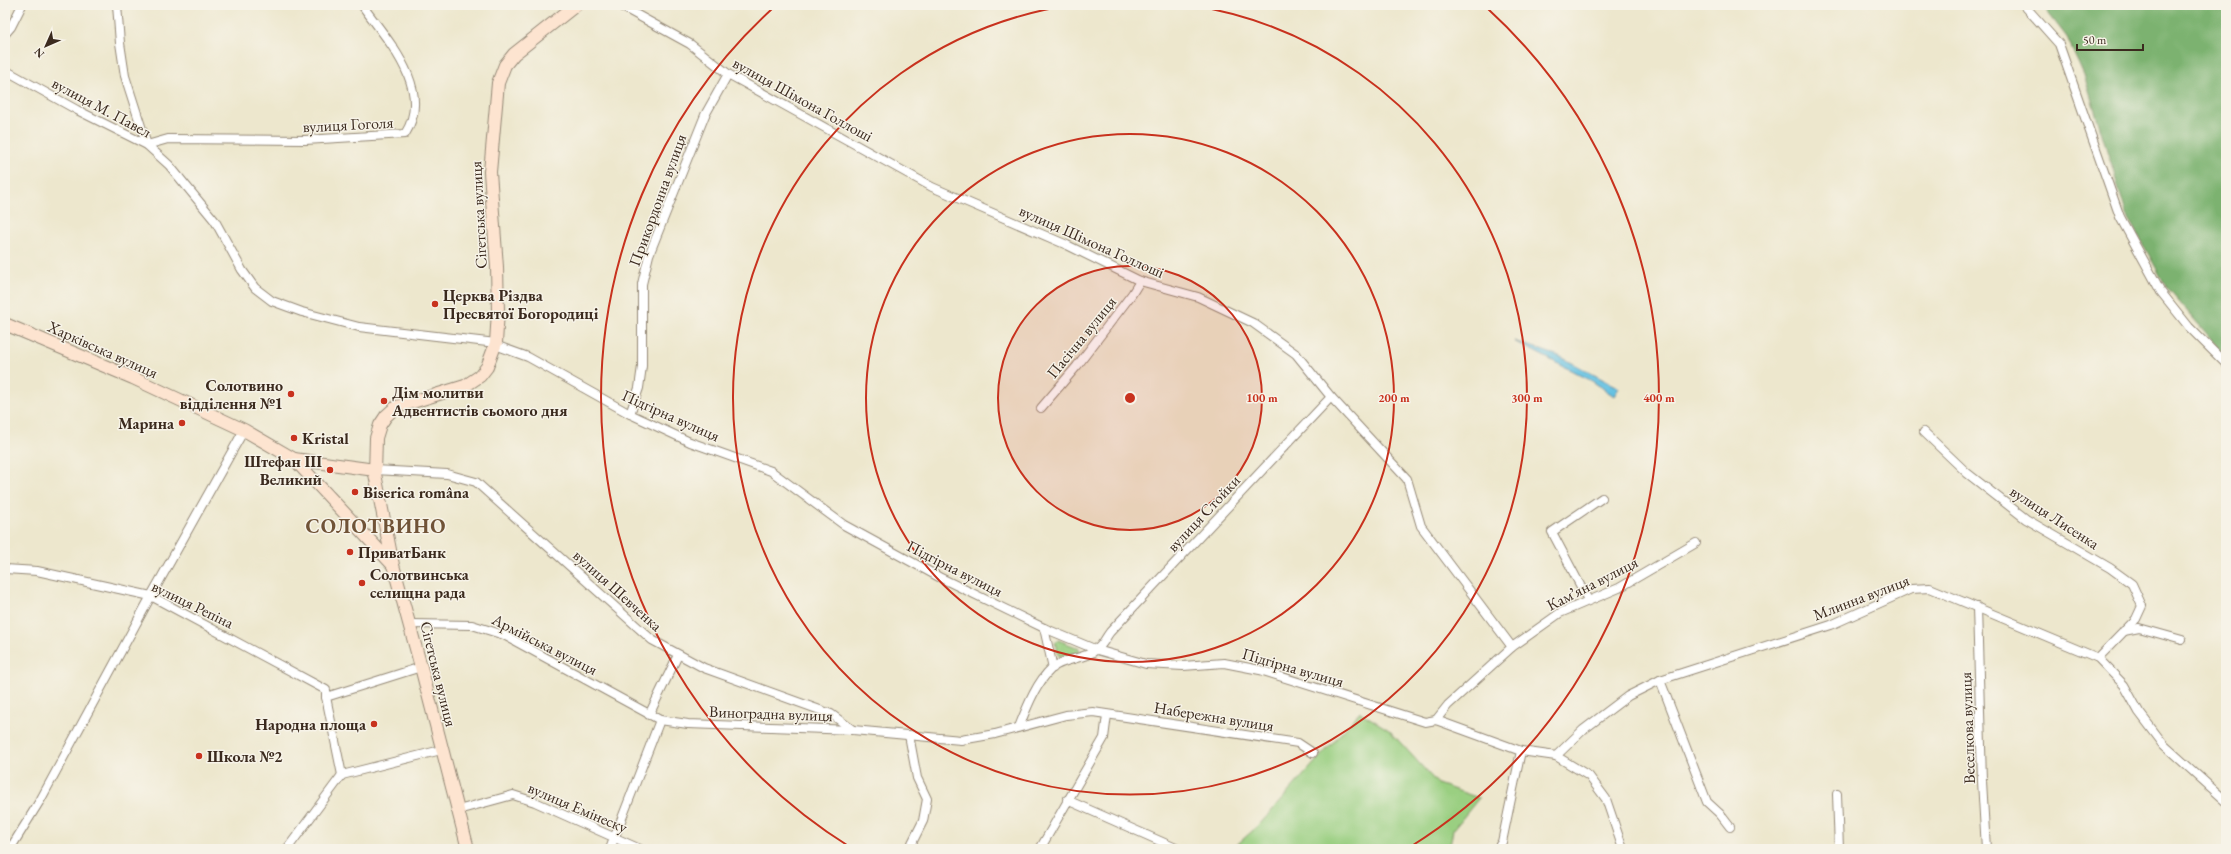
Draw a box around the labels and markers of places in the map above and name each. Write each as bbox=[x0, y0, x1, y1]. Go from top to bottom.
place label: Церква Різдва Пресвятої Богородиці bbox=[443, 285, 599, 324]
marker: Церква Різдва Пресвятої Богородиці bbox=[430, 299, 440, 309]
place label: Солотвино відділення №1 bbox=[180, 375, 283, 414]
place label: Дім молитви Адвентистів сьомого дня bbox=[391, 382, 568, 421]
marker: Солотвино відділення №1 bbox=[286, 389, 296, 399]
centre of rings bbox=[1123, 391, 1137, 405]
marker: Дім молитви Адвентистів сьомого дня bbox=[379, 396, 389, 406]
place label: Марина bbox=[118, 413, 175, 434]
marker: Марина bbox=[177, 418, 187, 428]
place label: Kristal bbox=[302, 428, 349, 449]
marker: Kristal bbox=[289, 433, 299, 443]
place label: Штефан III Великий bbox=[244, 451, 323, 490]
marker: Штефан III Великий bbox=[325, 465, 335, 475]
place label: Biserica româna bbox=[363, 482, 470, 503]
marker: Biserica româna bbox=[350, 487, 360, 497]
place label: ПриватБанк bbox=[358, 542, 446, 563]
marker: ПриватБанк bbox=[345, 547, 355, 557]
place label: Солотвинська селищна рада bbox=[370, 564, 470, 603]
marker: Солотвинська селищна рада bbox=[357, 578, 367, 588]
place label: Народна площа bbox=[255, 714, 367, 735]
marker: Народна площа bbox=[369, 719, 379, 729]
place label: Школа №2 bbox=[207, 746, 283, 767]
marker: Школа №2 bbox=[194, 751, 204, 761]

